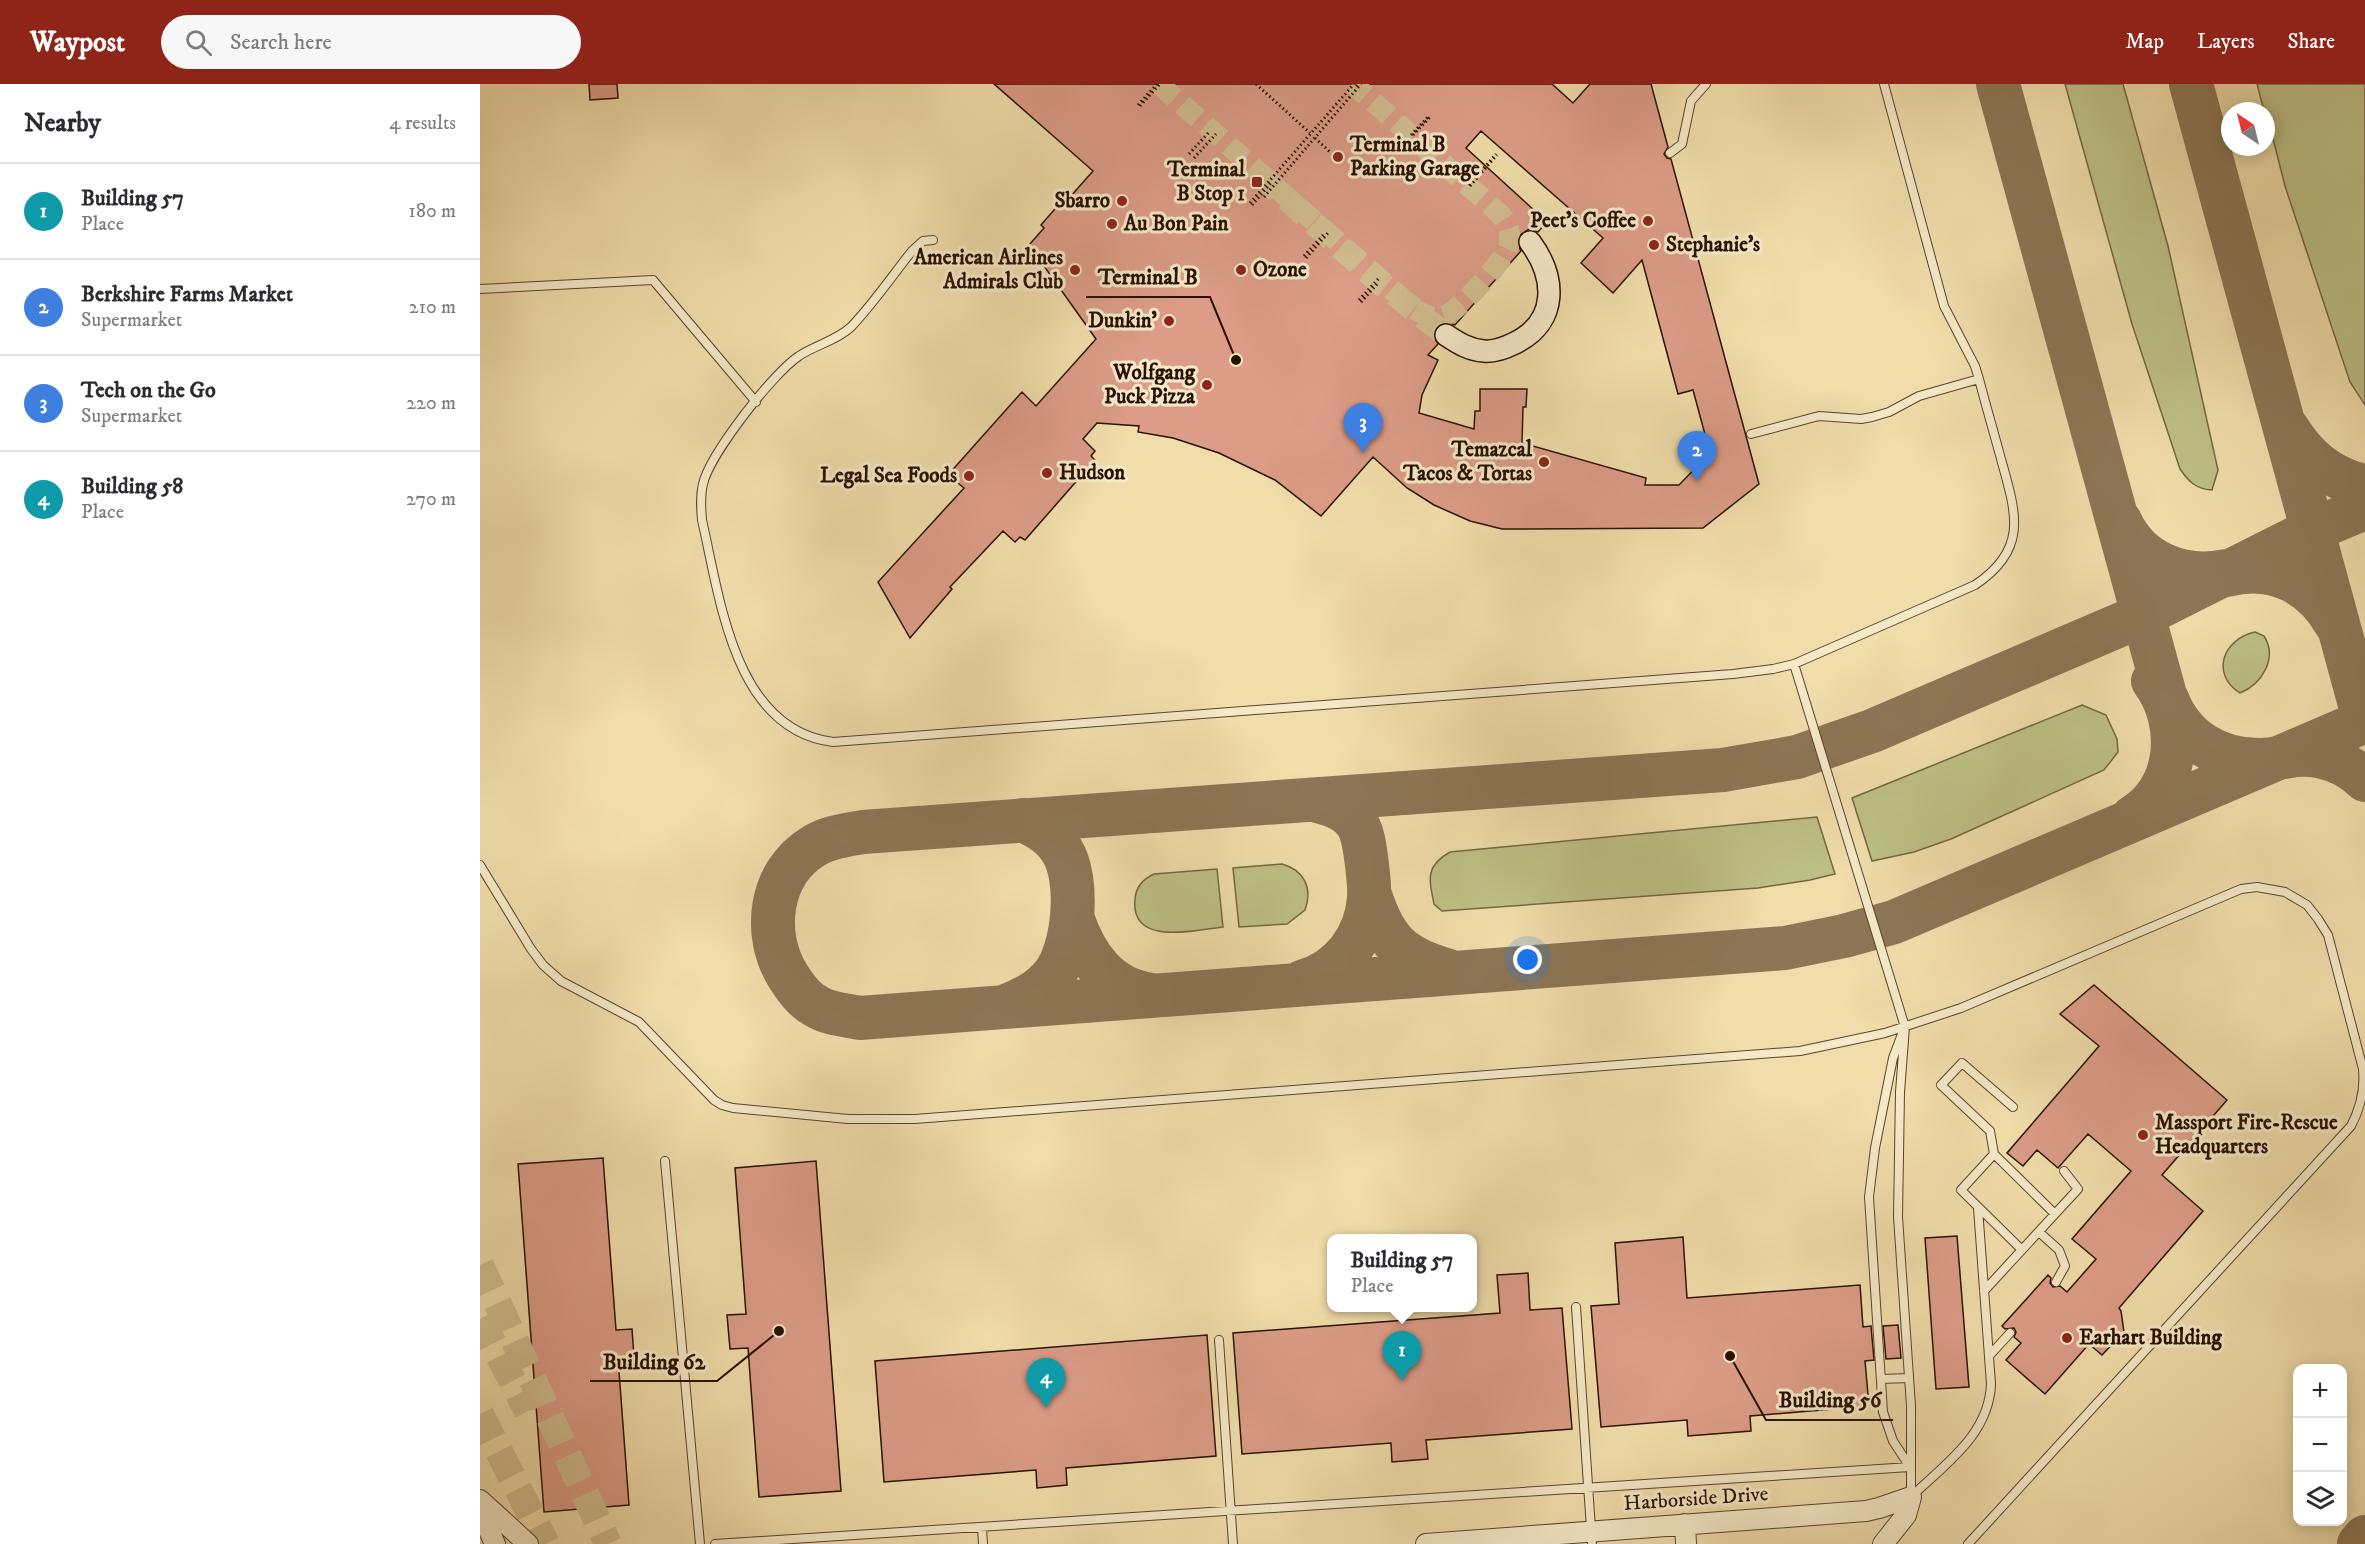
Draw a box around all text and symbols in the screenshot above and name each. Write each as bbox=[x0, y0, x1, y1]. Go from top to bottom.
search box bbox=[161, 15, 581, 69]
text: Waypost bbox=[30, 25, 125, 60]
icon: search bbox=[182, 26, 215, 59]
text: Search here bbox=[230, 29, 332, 56]
text: Map bbox=[2125, 29, 2164, 55]
text: Layers bbox=[2197, 29, 2255, 55]
text: Share bbox=[2288, 29, 2335, 55]
north arrow bbox=[2221, 102, 2275, 156]
text: Nearby bbox=[24, 107, 101, 140]
text: 4 results bbox=[389, 111, 456, 136]
place label: Terminal B Parking Garage bbox=[1349, 132, 1480, 182]
marker: Terminal B Parking Garage bbox=[1331, 150, 1345, 164]
place label: Terminal B Stop 1 bbox=[1166, 157, 1246, 207]
marker: Terminal B Stop 1 bbox=[1250, 175, 1264, 189]
text: Building 57 bbox=[81, 185, 184, 212]
place label: Sbarro bbox=[1054, 188, 1110, 214]
marker: Sbarro bbox=[1115, 194, 1129, 208]
text: 1 bbox=[40, 199, 47, 224]
text: 180 m bbox=[409, 199, 456, 224]
place label: Peet's Coffee bbox=[1530, 208, 1636, 234]
place label: Au Bon Pain bbox=[1123, 211, 1230, 237]
text: Place bbox=[81, 212, 124, 237]
marker: Peet's Coffee bbox=[1641, 214, 1655, 228]
marker: Au Bon Pain bbox=[1105, 217, 1119, 231]
place label: Stephanie's bbox=[1666, 232, 1760, 258]
marker: Stephanie's bbox=[1647, 238, 1661, 252]
place label: American Airlines Admirals Club bbox=[913, 245, 1063, 295]
callout: Terminal B bbox=[1086, 257, 1210, 297]
place label: Ozone bbox=[1253, 257, 1307, 283]
marker: American Airlines Admirals Club bbox=[1068, 263, 1082, 277]
marker: Ozone bbox=[1234, 263, 1248, 277]
text: Terminal B bbox=[1097, 264, 1198, 291]
text: Berkshire Farms Market bbox=[81, 281, 293, 308]
text: 2 bbox=[39, 295, 48, 320]
text: 210 m bbox=[409, 295, 456, 320]
text: Supermarket bbox=[81, 308, 182, 333]
place label: Dunkin' bbox=[1088, 308, 1158, 334]
marker: Dunkin' bbox=[1162, 314, 1176, 328]
place label: Wolfgang Puck Pizza bbox=[1104, 360, 1196, 410]
text: Tech on the Go bbox=[81, 377, 216, 404]
marker: Wolfgang Puck Pizza bbox=[1200, 378, 1214, 392]
text: 3 bbox=[40, 391, 47, 416]
text: 220 m bbox=[406, 391, 456, 416]
text: Supermarket bbox=[81, 404, 182, 429]
pin: 3 bbox=[1344, 404, 1382, 453]
pin: 2 bbox=[1678, 432, 1716, 481]
place label: Temazcal Tacos & Tortas bbox=[1402, 437, 1533, 487]
marker: Temazcal Tacos & Tortas bbox=[1537, 455, 1551, 469]
place label: Hudson bbox=[1059, 460, 1126, 486]
place label: Legal Sea Foods bbox=[820, 463, 957, 489]
marker: Hudson bbox=[1040, 466, 1054, 480]
marker: Legal Sea Foods bbox=[962, 469, 976, 483]
text: Building 58 bbox=[81, 473, 183, 500]
text: 4 bbox=[38, 487, 49, 512]
text: 270 m bbox=[406, 487, 456, 512]
text: Place bbox=[81, 500, 124, 525]
your location bbox=[1513, 945, 1542, 974]
place label: Massport Fire-Rescue Headquarters bbox=[2155, 1110, 2338, 1160]
marker: Massport Fire-Rescue Headquarters bbox=[2136, 1128, 2150, 1142]
popup bbox=[1327, 1234, 1477, 1312]
text: Building 57 bbox=[1351, 1247, 1453, 1274]
text: Place bbox=[1351, 1274, 1393, 1299]
place label: Earhart Building bbox=[2079, 1325, 2223, 1351]
marker: Earhart Building bbox=[2060, 1331, 2074, 1345]
pin: 1 bbox=[1382, 1332, 1422, 1381]
callout: Building 62 bbox=[590, 1341, 717, 1381]
text: Building 62 bbox=[603, 1349, 707, 1376]
pin: 4 bbox=[1026, 1358, 1066, 1408]
map controls bbox=[2293, 1364, 2347, 1526]
button: + bbox=[2293, 1364, 2347, 1418]
callout: Building 56 bbox=[1766, 1380, 1893, 1420]
text: Building 56 bbox=[1779, 1387, 1883, 1414]
button: − bbox=[2293, 1418, 2347, 1472]
button: layers bbox=[2293, 1472, 2347, 1526]
street label: Harborside Drive bbox=[1623, 1481, 1770, 1517]

